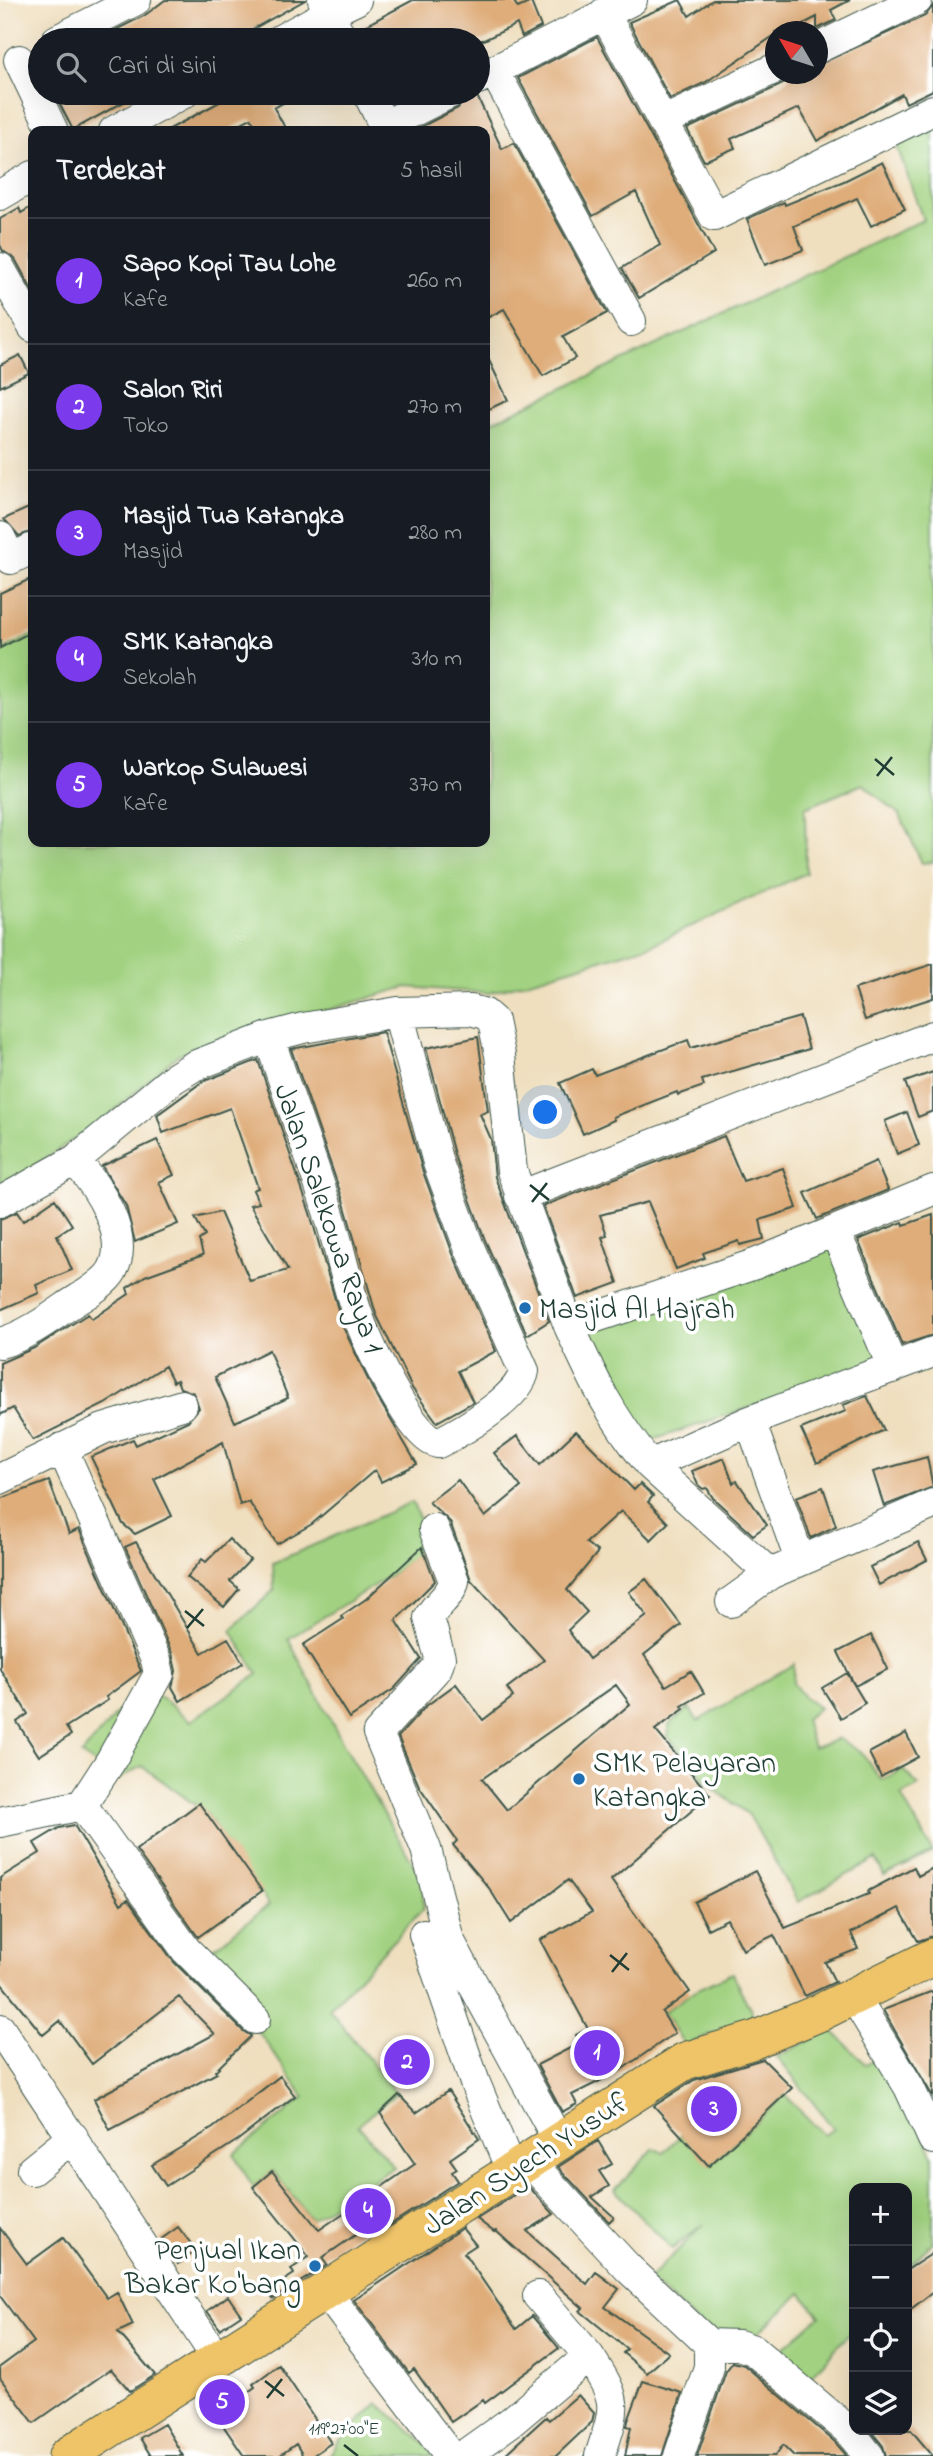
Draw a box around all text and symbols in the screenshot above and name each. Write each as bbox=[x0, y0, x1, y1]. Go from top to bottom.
north arrow bbox=[765, 21, 828, 84]
search box bbox=[28, 28, 490, 105]
icon: search bbox=[52, 48, 90, 86]
text: Cari di sini bbox=[108, 48, 217, 86]
text: Terdekat bbox=[56, 150, 166, 194]
text: 5 hasil bbox=[400, 155, 462, 188]
text: Sapo Kopi Tau Lohe bbox=[123, 246, 336, 284]
text: 1 bbox=[75, 265, 83, 298]
text: 260 m bbox=[407, 265, 462, 298]
text: Kafe bbox=[123, 284, 168, 317]
text: Salon Riri bbox=[123, 372, 223, 410]
text: 2 bbox=[73, 391, 85, 424]
text: 270 m bbox=[408, 391, 462, 424]
text: Toko bbox=[123, 410, 169, 443]
text: Masjid Tua Katangka bbox=[123, 498, 344, 536]
text: 3 bbox=[74, 517, 84, 550]
text: 280 m bbox=[408, 517, 462, 550]
text: Masjid bbox=[123, 536, 183, 569]
text: SMK Katangka bbox=[123, 624, 273, 662]
text: 4 bbox=[74, 643, 84, 676]
text: 310 m bbox=[412, 643, 462, 676]
text: Sekolah bbox=[123, 662, 197, 695]
text: Warkop Sulawesi bbox=[123, 750, 307, 788]
text: 5 bbox=[72, 769, 86, 802]
text: 370 m bbox=[409, 769, 462, 802]
text: Kafe bbox=[123, 788, 168, 821]
street label: Jalan Salekowa Raya 1 bbox=[260, 1078, 394, 1360]
your location bbox=[528, 1095, 562, 1129]
place label: Masjid Al Hajrah bbox=[539, 1289, 735, 1333]
marker: Masjid Al Hajrah bbox=[517, 1300, 533, 1316]
place label: SMK Pelayaran Katangka bbox=[593, 1743, 776, 1821]
marker: SMK Pelayaran Katangka bbox=[571, 1771, 587, 1787]
pin: 1 bbox=[574, 2027, 620, 2079]
pin: 2 bbox=[384, 2036, 430, 2088]
street label: Jalan Syech Yusuf bbox=[416, 2083, 638, 2248]
pin: 3 bbox=[691, 2083, 737, 2135]
map controls bbox=[849, 2183, 912, 2435]
button: + bbox=[849, 2183, 912, 2246]
pin: 4 bbox=[345, 2185, 391, 2237]
place label: Penjual Ikan Bakar Ko'bang bbox=[124, 2230, 301, 2308]
button: − bbox=[849, 2246, 912, 2309]
marker: Penjual Ikan Bakar Ko'bang bbox=[307, 2258, 323, 2274]
button: locate bbox=[849, 2309, 912, 2372]
button: layers bbox=[849, 2372, 912, 2435]
pin: 5 bbox=[199, 2376, 245, 2428]
text: 119°27'00"E bbox=[309, 2417, 379, 2443]

